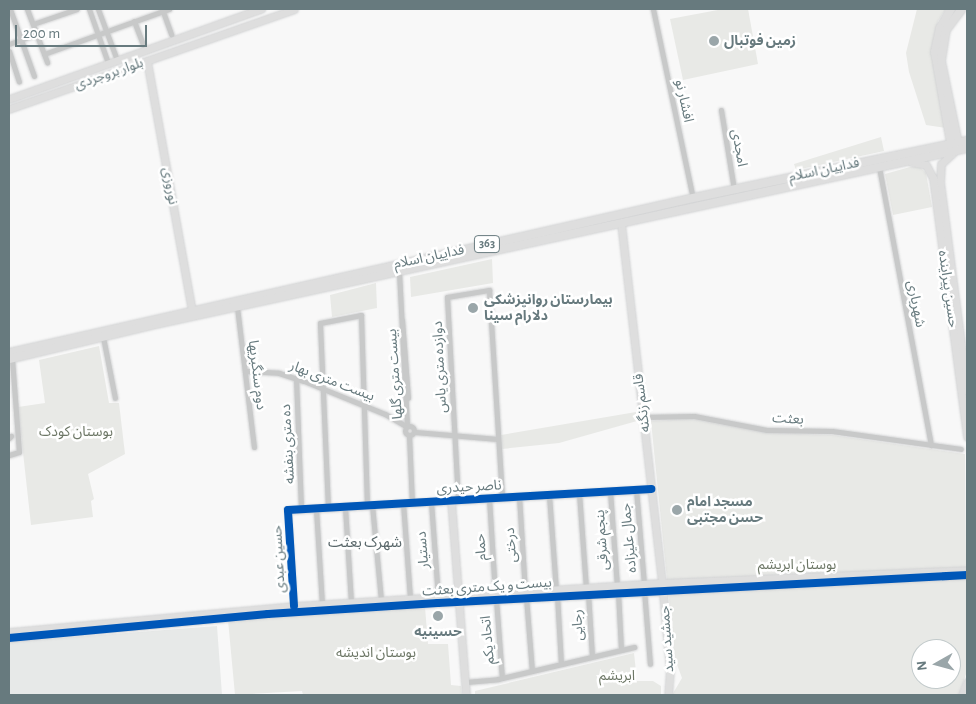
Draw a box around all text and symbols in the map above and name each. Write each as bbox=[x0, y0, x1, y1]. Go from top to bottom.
scale bar bbox=[18, 15, 150, 47]
text: 200 m bbox=[23, 26, 60, 41]
place label: زمین فوتبال bbox=[724, 33, 796, 49]
marker: زمین فوتبال bbox=[708, 35, 720, 47]
street label: بلوار بروجردی bbox=[72, 54, 146, 94]
street label: افشار نو bbox=[671, 78, 697, 124]
street label: امجدی bbox=[727, 128, 751, 168]
street label: فداییان اسلام bbox=[787, 154, 861, 186]
street label: نوروزی bbox=[158, 166, 182, 206]
road number: 363 bbox=[473, 234, 501, 253]
street label: فداییان اسلام bbox=[392, 241, 466, 273]
street label: حسین پیراینده bbox=[934, 249, 962, 329]
street label: شهریاری bbox=[903, 279, 929, 329]
place label: بیمارستان روانپزشکی دلارام سینا bbox=[484, 292, 613, 324]
marker: بیمارستان روانپزشکی دلارام سینا bbox=[466, 301, 480, 315]
street label: دوازده متری یاس bbox=[429, 321, 451, 413]
street label: بیست متری گلها bbox=[383, 328, 407, 420]
street label: دوم سنگبریها bbox=[244, 339, 270, 411]
street label: بیست متری بهار bbox=[287, 357, 377, 405]
street label: قاسم زنگنه bbox=[630, 373, 654, 433]
street label: ده متری بنفشه bbox=[278, 404, 298, 484]
street label: بعثت bbox=[772, 410, 804, 428]
park label: بوستان کودک bbox=[39, 424, 113, 440]
street label: ناصر حیدری bbox=[436, 477, 502, 497]
place label: مسجد امام حسن مجتبی bbox=[687, 494, 763, 526]
street label: جمال علیزاده bbox=[618, 503, 640, 573]
marker: مسجد امام حسن مجتبی bbox=[671, 504, 683, 516]
street label: پنجم شرقی bbox=[592, 509, 612, 571]
street label: حسین عبدی bbox=[269, 525, 289, 593]
street label: درختی bbox=[501, 527, 521, 563]
street label: دستیار bbox=[413, 531, 433, 569]
street label: حمام bbox=[472, 533, 490, 561]
district label: شهرک بعثت bbox=[328, 534, 402, 552]
park label: بوستان ابریشم bbox=[758, 557, 836, 573]
street label: بیست و یک متری بعثت bbox=[422, 574, 552, 600]
street label: جمشید سید bbox=[656, 605, 678, 673]
street label: رجایی bbox=[569, 609, 587, 641]
marker: حسینیه bbox=[432, 610, 444, 622]
street label: اتحاد یکم bbox=[478, 615, 498, 665]
place label: حسینیه bbox=[414, 624, 462, 640]
north arrow bbox=[911, 639, 961, 689]
park label: بوستان اندیشه bbox=[336, 645, 416, 661]
text: N bbox=[915, 660, 930, 671]
park label: ابریشم bbox=[599, 668, 635, 684]

